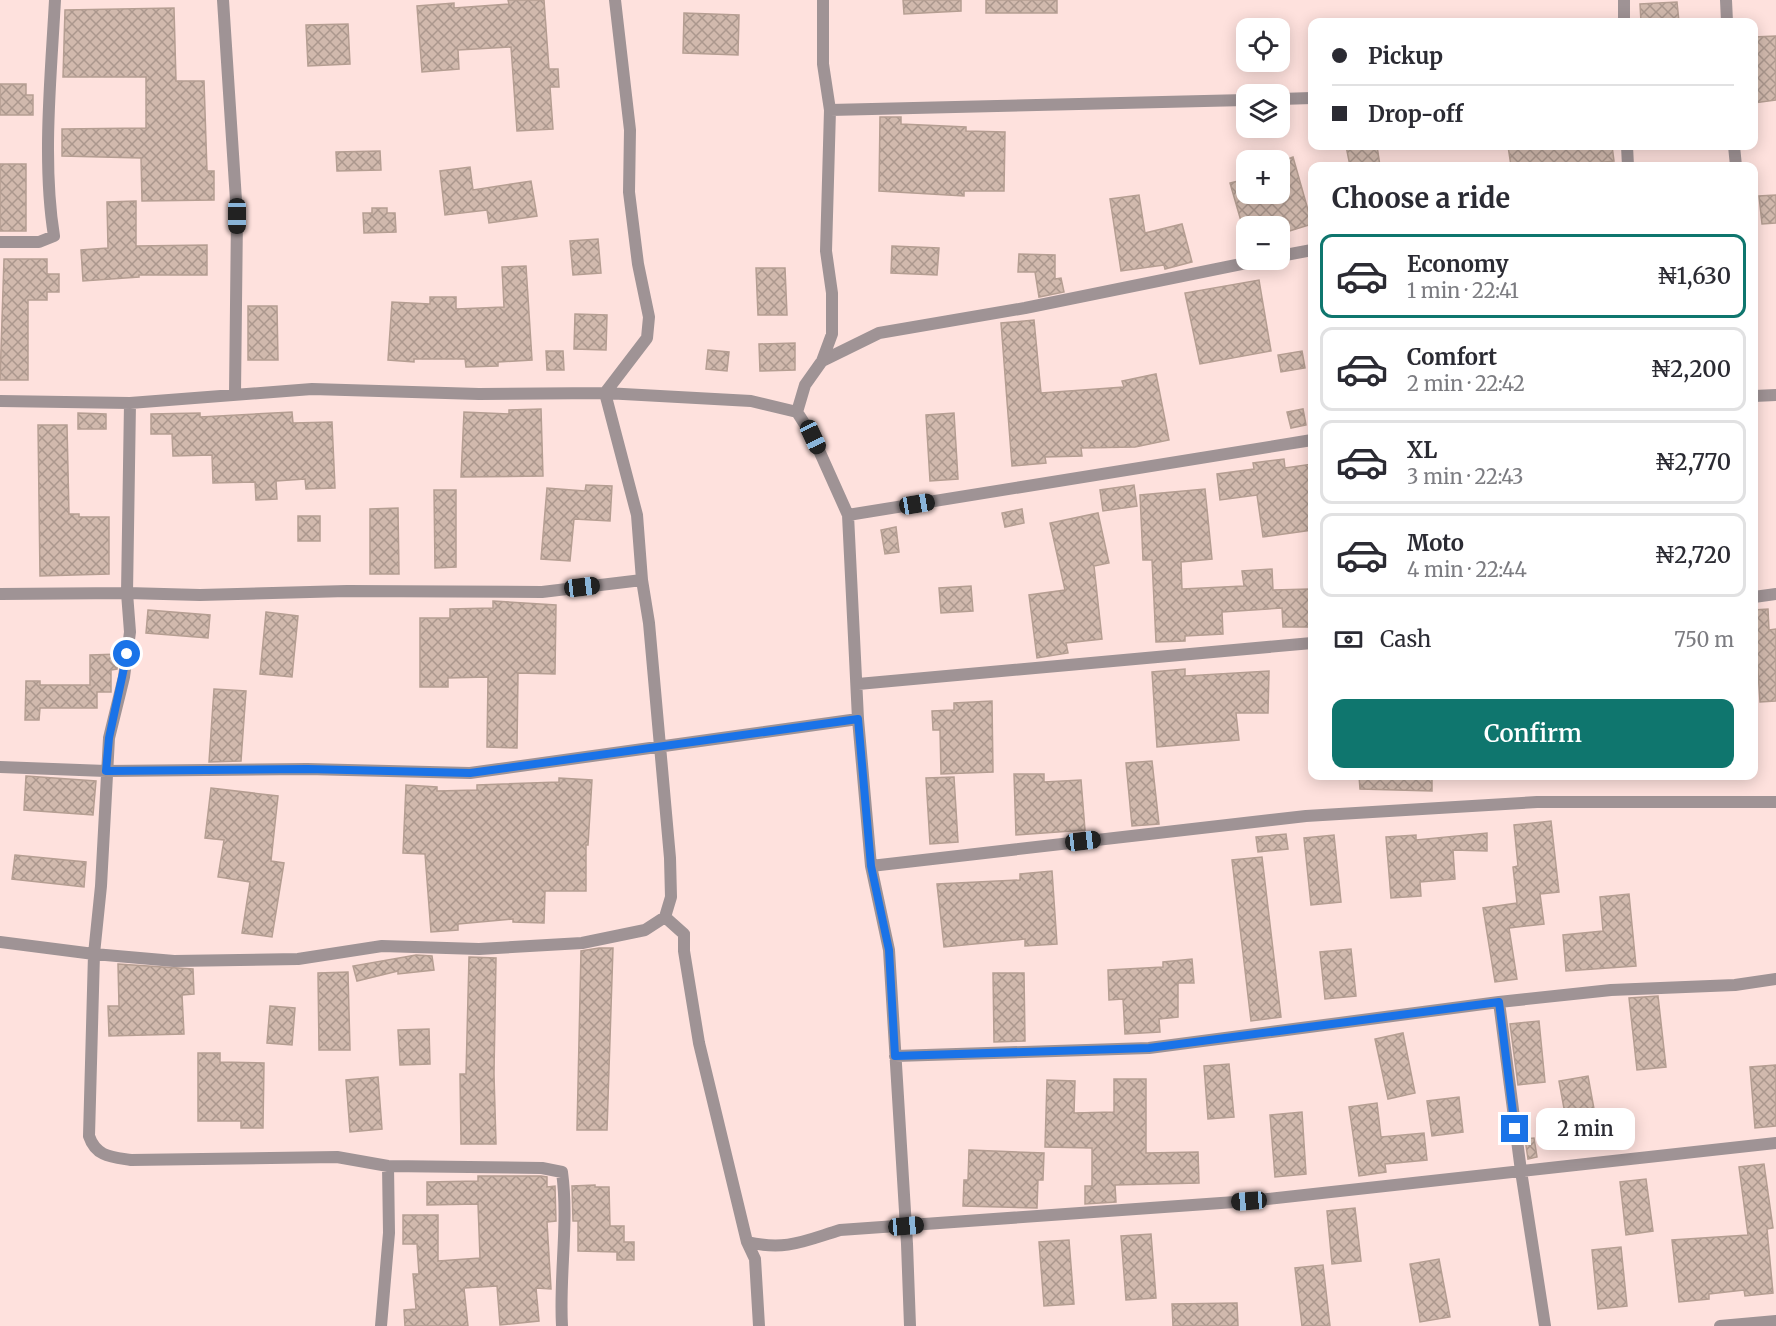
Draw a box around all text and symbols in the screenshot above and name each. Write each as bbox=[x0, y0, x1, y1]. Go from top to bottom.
map controls bbox=[1236, 18, 1290, 270]
button: locate bbox=[1236, 18, 1290, 72]
text: Pickup bbox=[1368, 42, 1443, 70]
button: layers bbox=[1236, 84, 1290, 138]
text: Drop-off bbox=[1368, 100, 1463, 128]
button: + bbox=[1236, 150, 1290, 204]
text: Choose a ride bbox=[1332, 181, 1510, 215]
car bbox=[228, 198, 246, 234]
button: − bbox=[1236, 216, 1290, 270]
icon: car bbox=[1335, 249, 1389, 303]
text: Economy bbox=[1407, 250, 1508, 278]
text: ₦1,630 bbox=[1657, 262, 1731, 290]
text: 1 min · 22:41 bbox=[1407, 278, 1519, 303]
icon: car bbox=[1335, 342, 1389, 396]
text: Comfort bbox=[1407, 343, 1497, 371]
text: ₦2,200 bbox=[1650, 355, 1731, 383]
text: 2 min · 22:42 bbox=[1407, 371, 1525, 396]
car bbox=[797, 417, 829, 457]
icon: car bbox=[1335, 435, 1389, 489]
text: XL bbox=[1407, 436, 1437, 464]
text: ₦2,770 bbox=[1655, 448, 1731, 476]
text: 3 min · 22:43 bbox=[1407, 464, 1523, 489]
car bbox=[898, 492, 936, 516]
icon: car bbox=[1335, 528, 1389, 582]
text: Moto bbox=[1407, 529, 1464, 557]
text: ₦2,720 bbox=[1655, 541, 1731, 569]
text: 4 min · 22:44 bbox=[1407, 557, 1527, 582]
car bbox=[563, 576, 601, 598]
icon: cash bbox=[1332, 623, 1365, 656]
text: Cash bbox=[1380, 625, 1431, 653]
text: 750 m bbox=[1674, 627, 1734, 652]
route start bbox=[113, 640, 140, 667]
button: Confirm bbox=[1332, 699, 1734, 768]
car bbox=[1064, 830, 1102, 852]
callout: 2 min bbox=[1536, 1108, 1635, 1150]
route end bbox=[1501, 1115, 1528, 1142]
text: 2 min bbox=[1557, 1116, 1614, 1141]
car bbox=[1230, 1191, 1268, 1211]
car bbox=[887, 1215, 925, 1237]

